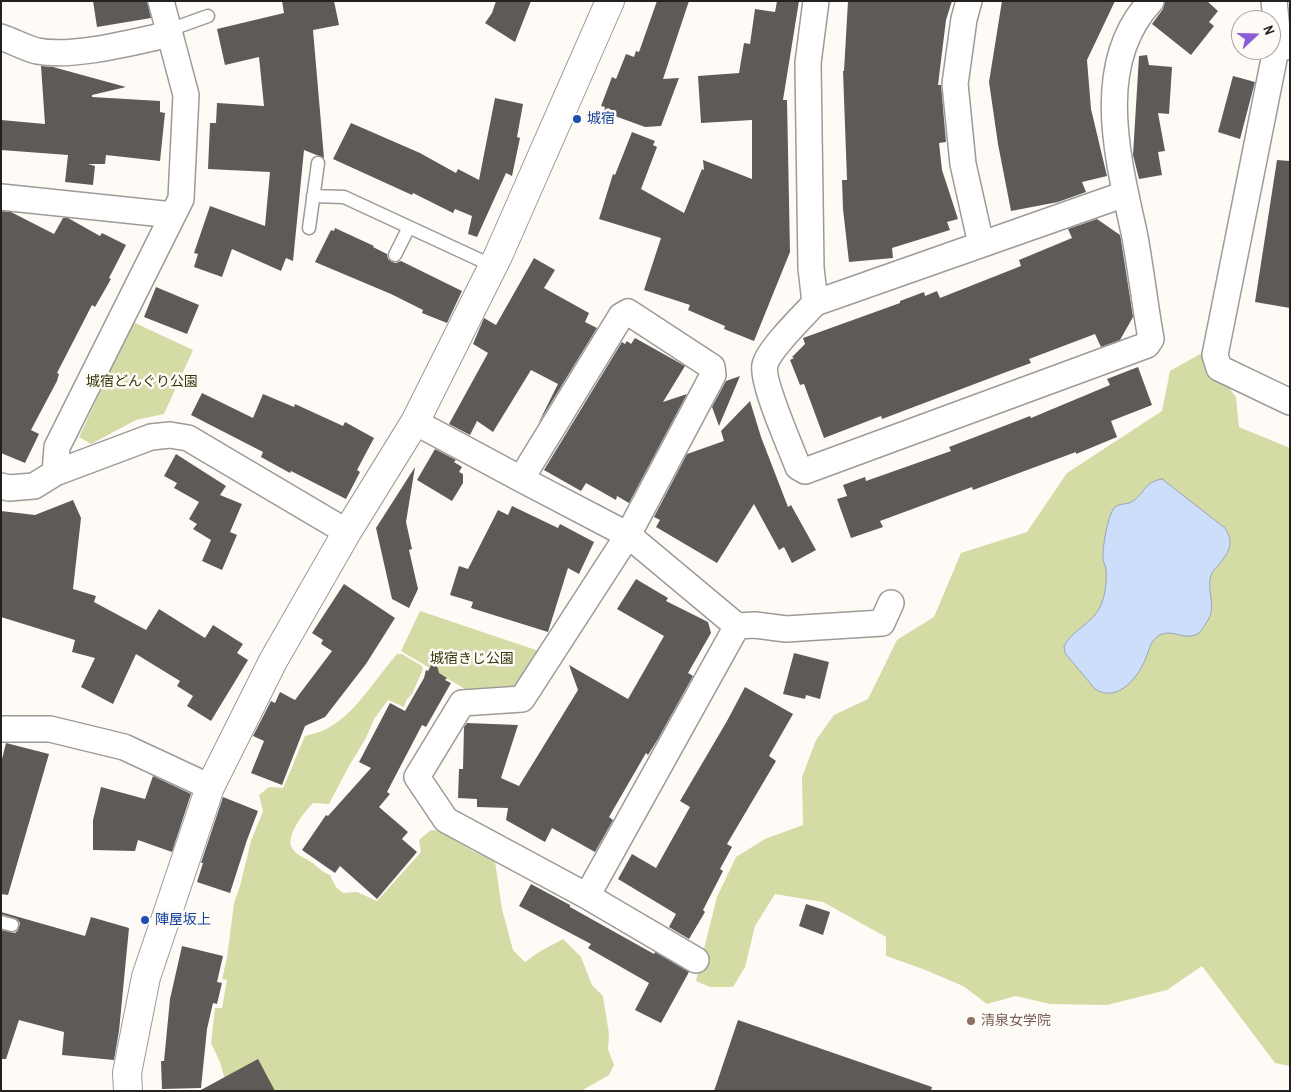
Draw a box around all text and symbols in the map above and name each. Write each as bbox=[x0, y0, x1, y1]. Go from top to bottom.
north arrow bbox=[1231, 10, 1281, 60]
text: N bbox=[1259, 23, 1279, 37]
place label: 城宿 bbox=[587, 111, 615, 127]
marker: 城宿 bbox=[571, 113, 583, 125]
park label: 城宿どんぐり公園 bbox=[86, 374, 198, 390]
park label: 城宿きじ公園 bbox=[430, 651, 514, 667]
place label: 陣屋坂上 bbox=[155, 912, 211, 928]
marker: 陣屋坂上 bbox=[139, 914, 151, 926]
place label: 清泉女学院 bbox=[981, 1013, 1051, 1029]
marker: 清泉女学院 bbox=[965, 1015, 977, 1027]

